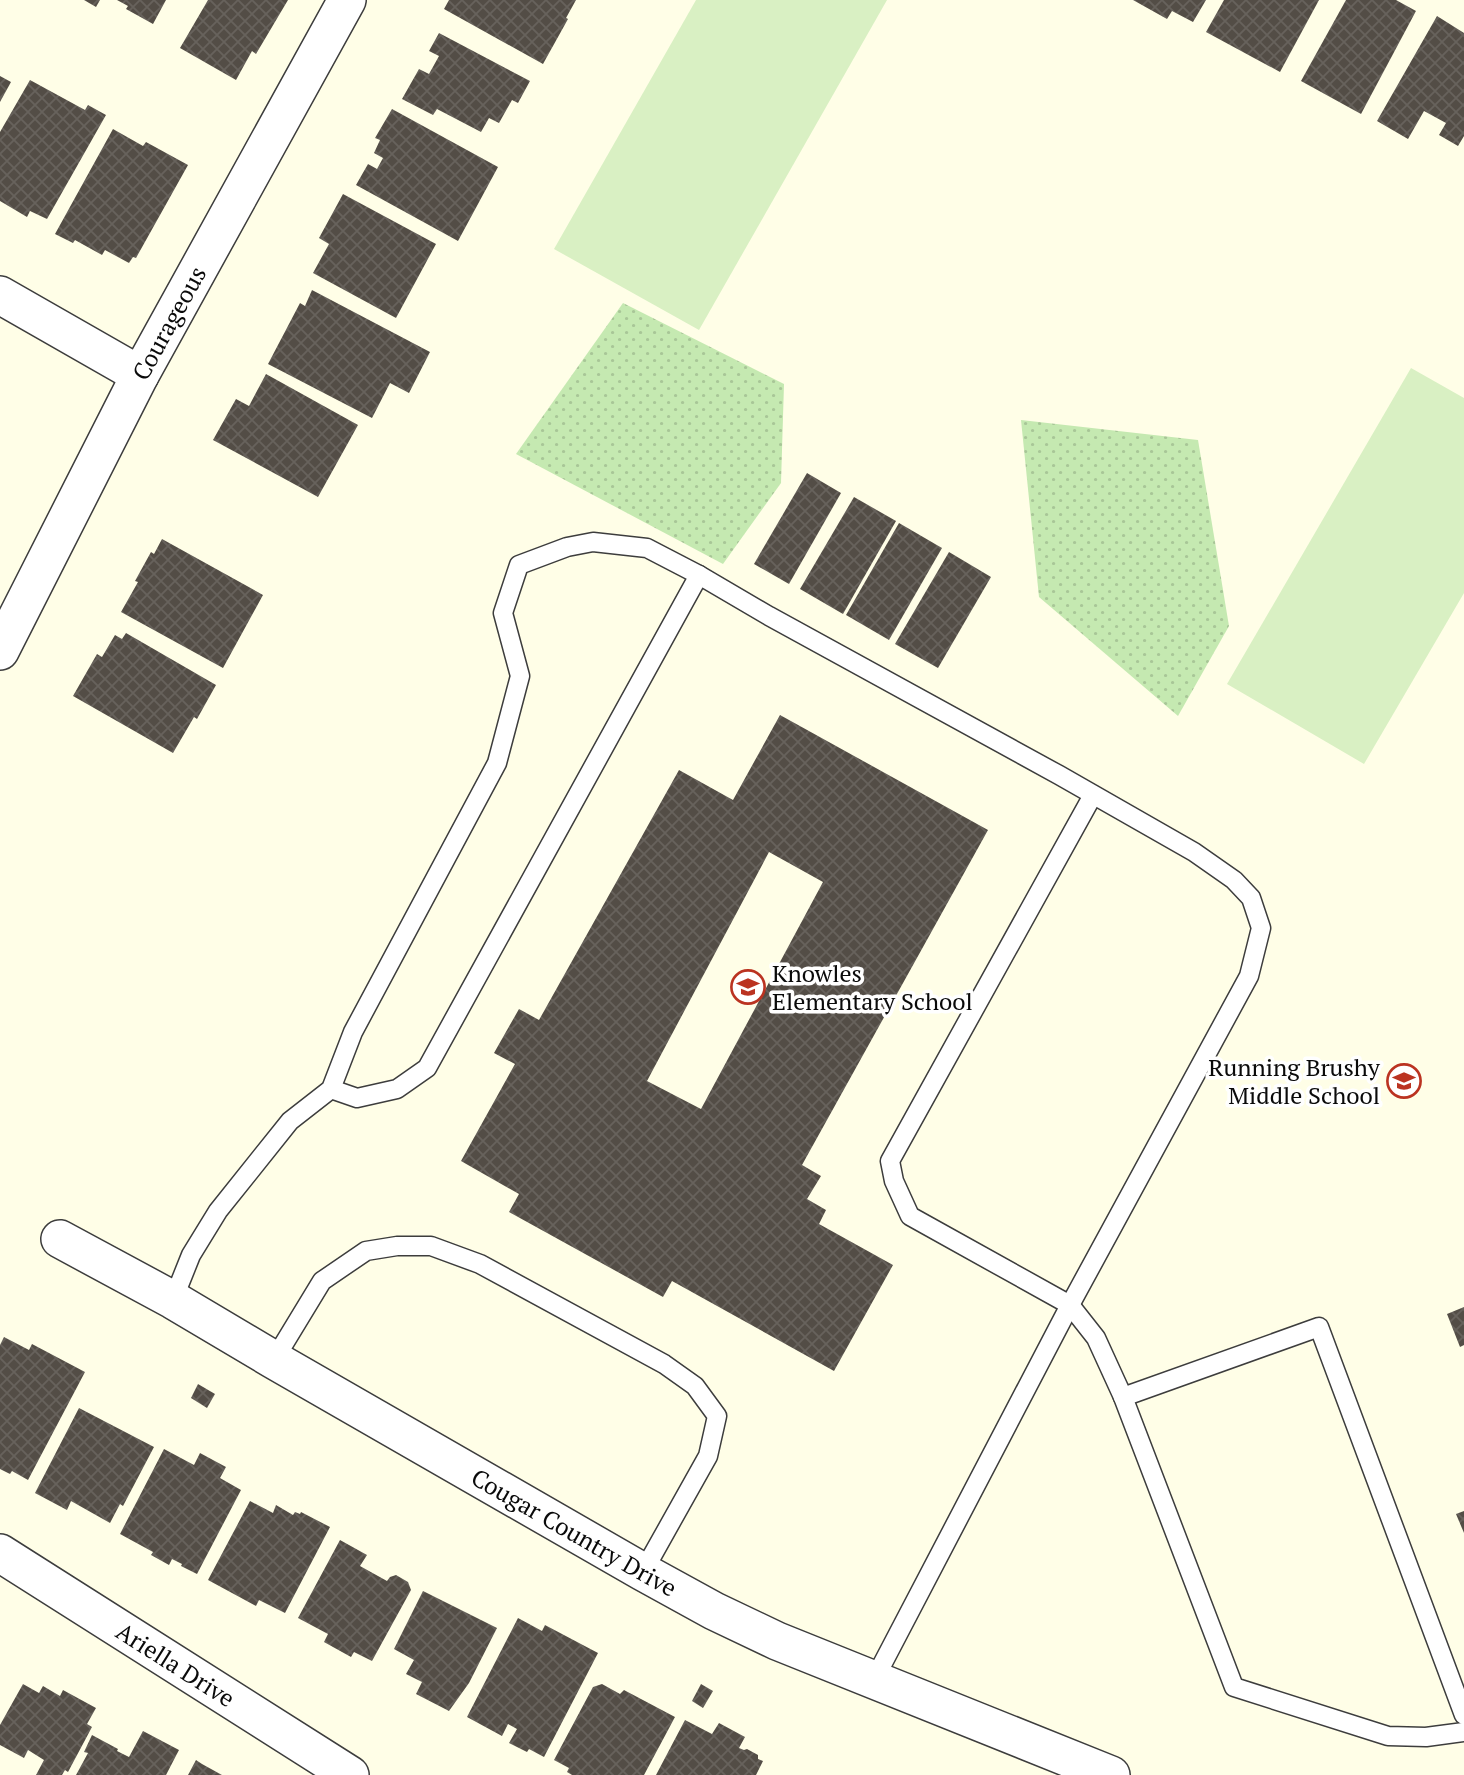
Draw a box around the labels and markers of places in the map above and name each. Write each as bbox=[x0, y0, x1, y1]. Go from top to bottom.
place label: Knowles Elementary School bbox=[772, 957, 973, 1017]
school or university icon: Knowles Elementary School bbox=[729, 968, 767, 1006]
place label: Running Brushy Middle School bbox=[1208, 1051, 1381, 1111]
school or university icon: Running Brushy Middle School bbox=[1385, 1062, 1423, 1100]

